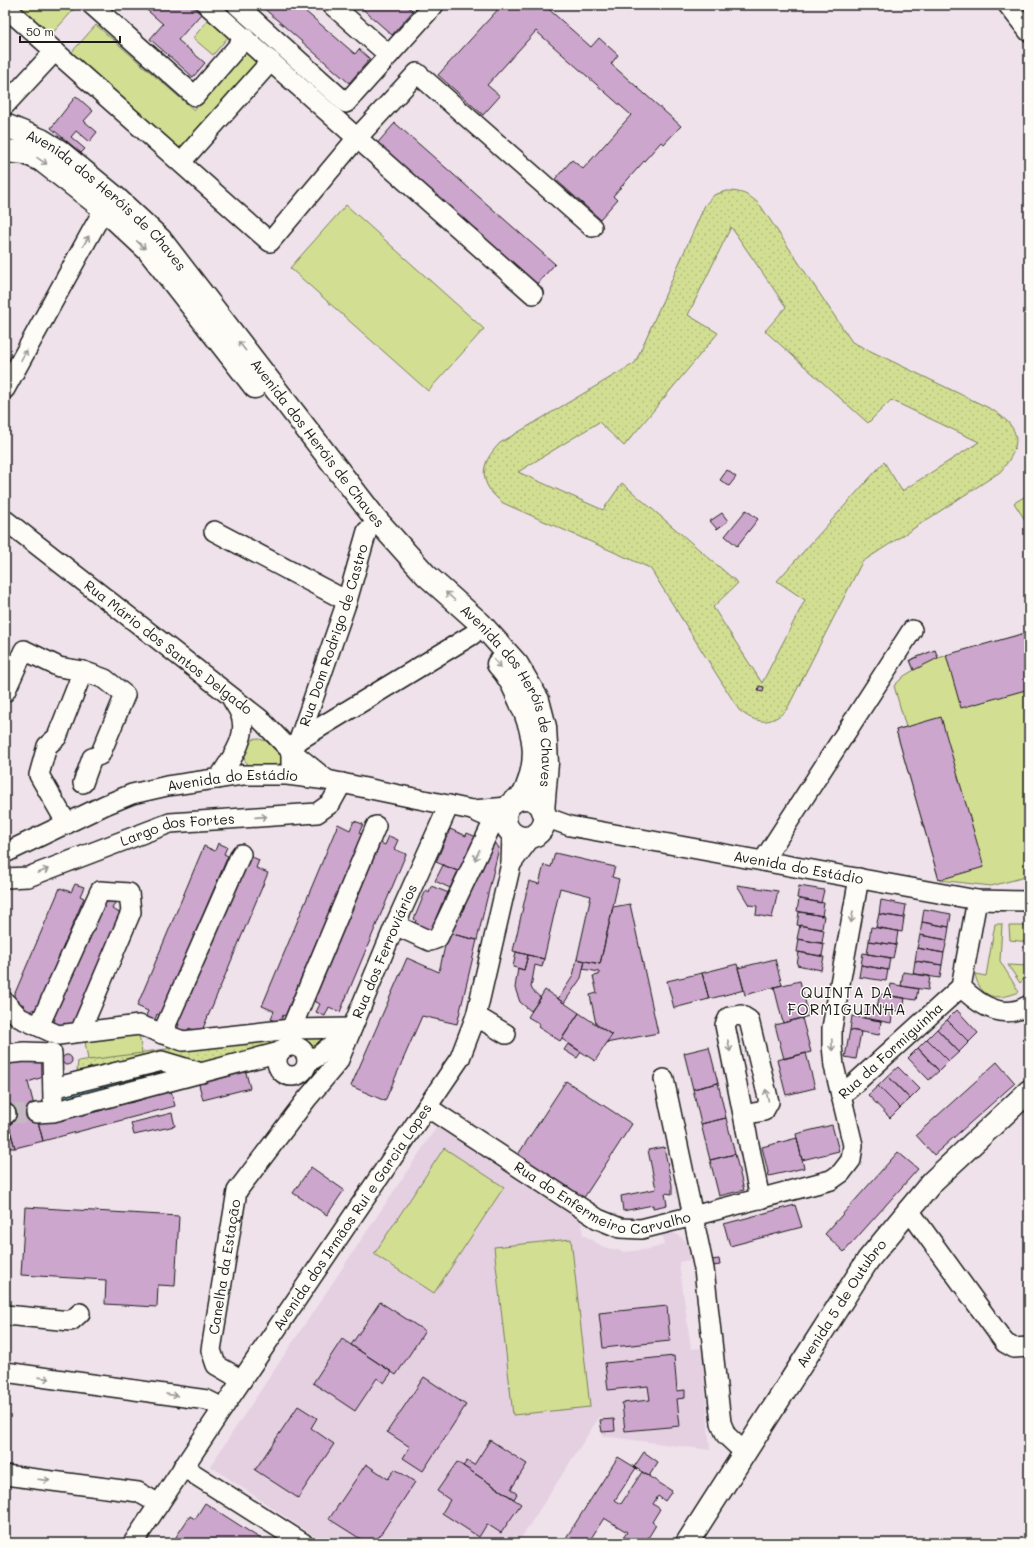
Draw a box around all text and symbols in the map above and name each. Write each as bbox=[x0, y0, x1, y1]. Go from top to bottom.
scale bar bbox=[20, 18, 120, 44]
text: 50 m bbox=[26, 23, 54, 39]
street label: Avenida dos Heróis de Chaves bbox=[24, 125, 191, 275]
one-way arrow bbox=[36, 157, 47, 165]
one-way arrow bbox=[83, 235, 91, 247]
one-way arrow bbox=[136, 240, 147, 249]
one-way arrow bbox=[238, 341, 247, 352]
one-way arrow bbox=[20, 349, 28, 361]
street label: Avenida dos Heróis de Chaves bbox=[247, 355, 389, 531]
street label: Rua Dom Rodrigo de Castro bbox=[294, 542, 372, 729]
street label: Rua Mário dos Santos Delgado bbox=[80, 575, 257, 719]
one-way arrow bbox=[445, 592, 455, 601]
street label: Avenida dos Heróis de Chaves bbox=[457, 600, 557, 788]
one-way arrow bbox=[492, 658, 502, 668]
street label: Avenida do Estádio bbox=[166, 765, 299, 795]
street label: Largo dos Fortes bbox=[117, 809, 235, 850]
one-way arrow bbox=[254, 813, 267, 820]
street label: Avenida do Estádio bbox=[732, 846, 865, 888]
one-way arrow bbox=[473, 849, 480, 861]
one-way arrow bbox=[36, 867, 48, 875]
street label: Rua dos Ferroviários bbox=[347, 881, 421, 1021]
one-way arrow bbox=[848, 910, 856, 923]
district label: QUINTA DA FORMIGUINHA bbox=[787, 982, 907, 1019]
street label: Rua da Formiguinha bbox=[834, 998, 947, 1103]
one-way arrow bbox=[828, 1038, 836, 1051]
one-way arrow bbox=[725, 1039, 733, 1052]
one-way arrow bbox=[763, 1089, 770, 1102]
street label: Avenida dos Irmãos Rui e Garcia Lopes bbox=[268, 1100, 436, 1334]
street label: Rua do Enfermeiro Carvalho bbox=[511, 1157, 693, 1238]
street label: Canelha da Estação bbox=[204, 1198, 245, 1336]
street label: Avenida 5 de Outubro bbox=[792, 1235, 890, 1371]
one-way arrow bbox=[37, 1374, 50, 1382]
one-way arrow bbox=[165, 1391, 178, 1399]
one-way arrow bbox=[37, 1476, 50, 1484]

